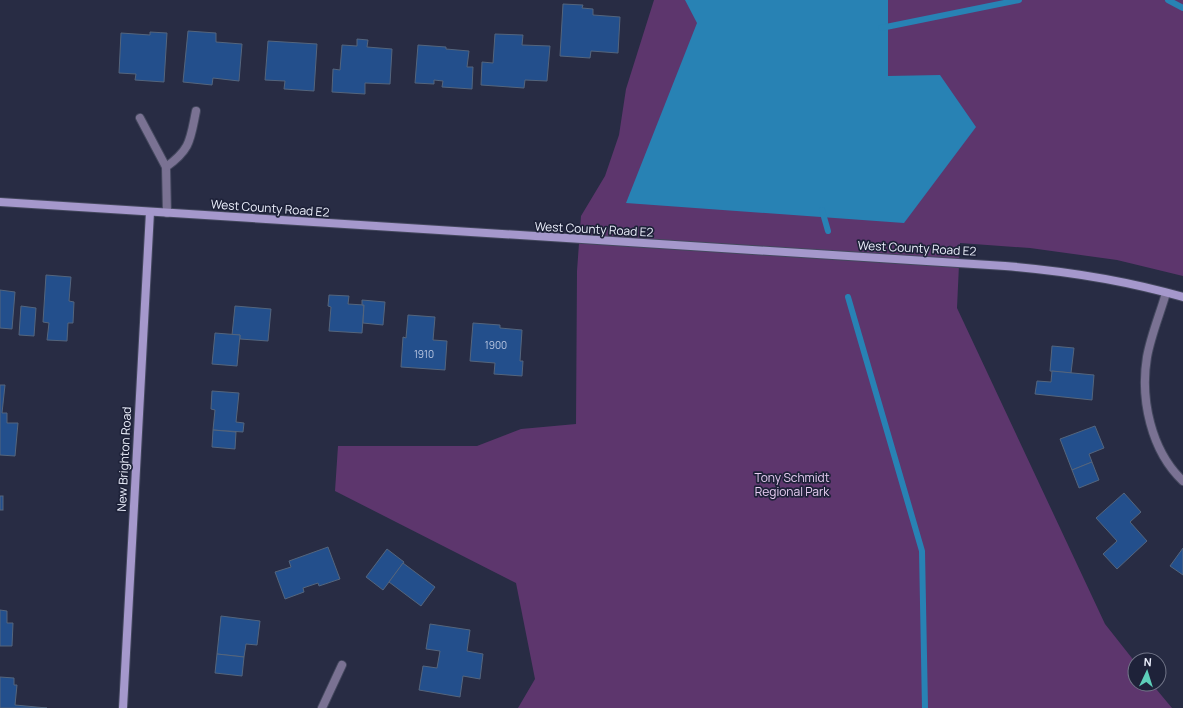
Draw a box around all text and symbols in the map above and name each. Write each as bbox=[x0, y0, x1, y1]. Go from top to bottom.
street label: West County Road E2 bbox=[210, 195, 330, 221]
street label: West County Road E2 bbox=[534, 217, 654, 241]
street label: West County Road E2 bbox=[857, 236, 977, 260]
house number: 1900 bbox=[485, 338, 507, 352]
house number: 1910 bbox=[414, 347, 434, 361]
street label: New Brighton Road bbox=[113, 406, 135, 512]
park label: Tony Schmidt Regional Park bbox=[755, 469, 830, 500]
north arrow bbox=[1127, 652, 1167, 692]
text: N bbox=[1143, 654, 1152, 669]

